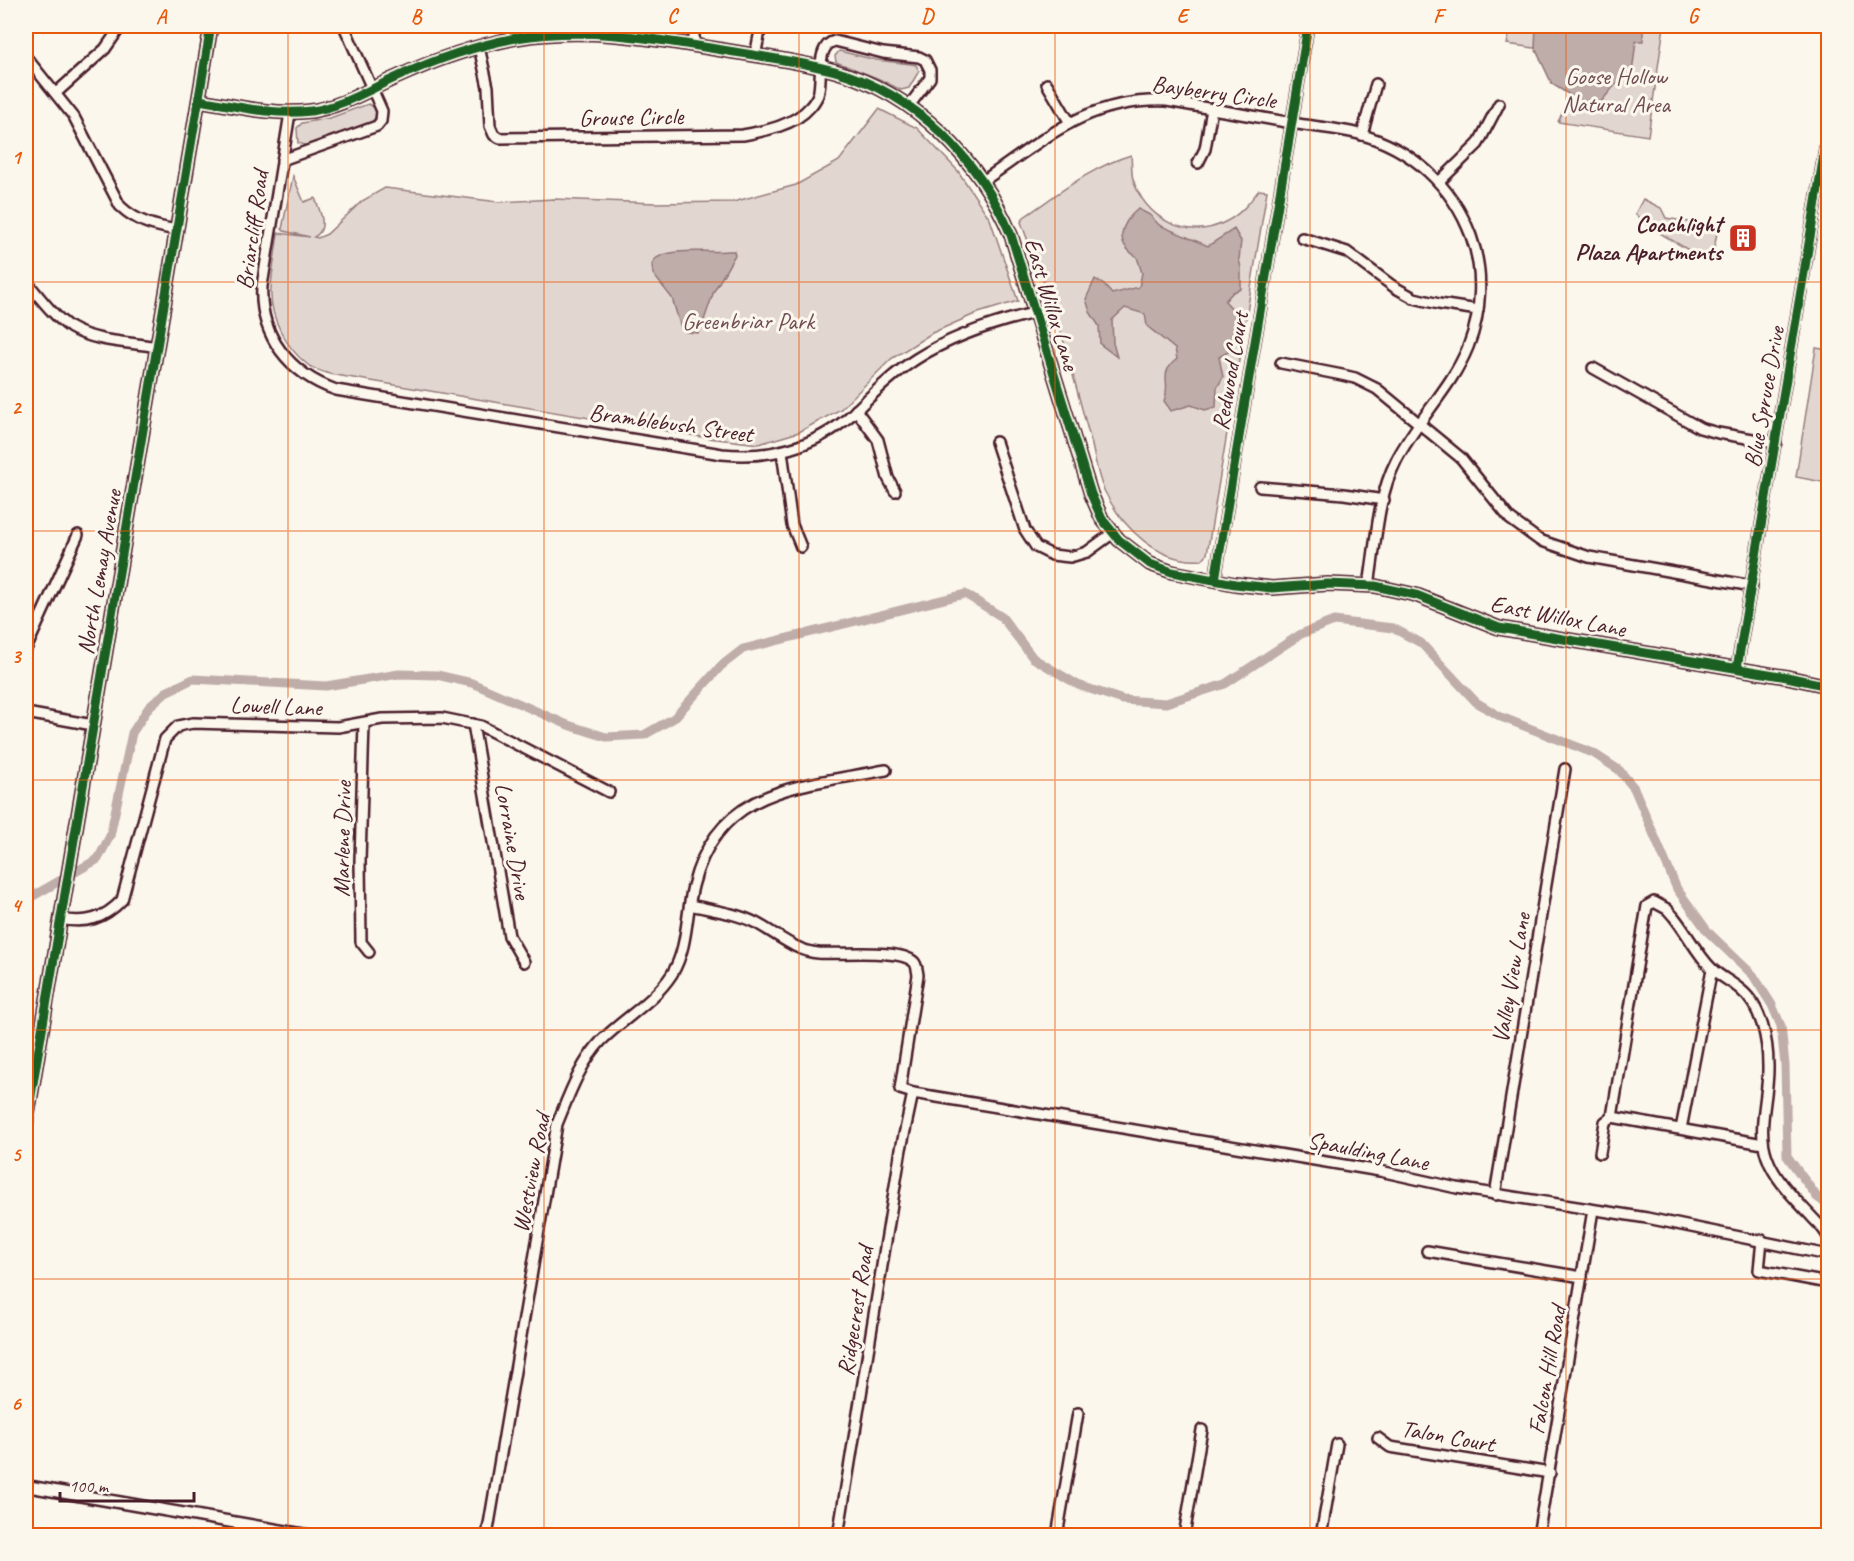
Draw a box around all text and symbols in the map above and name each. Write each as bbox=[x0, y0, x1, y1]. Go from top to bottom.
text: A bbox=[156, 4, 168, 29]
text: B bbox=[411, 4, 423, 29]
text: C bbox=[667, 4, 679, 29]
text: D bbox=[921, 4, 935, 29]
text: E bbox=[1177, 4, 1191, 29]
text: F bbox=[1433, 4, 1447, 29]
text: G bbox=[1688, 4, 1701, 29]
park label: Goose Hollow Natural Area bbox=[1562, 61, 1671, 119]
street label: Bayberry Circle bbox=[1150, 68, 1280, 116]
street label: Grouse Circle bbox=[579, 101, 686, 133]
text: 1 bbox=[12, 145, 23, 170]
street label: Briarcliff Road bbox=[229, 165, 276, 291]
place label: Coachlight Plaza Apartments bbox=[1575, 209, 1726, 267]
building icon: Coachlight Plaza Apartments bbox=[1727, 222, 1759, 254]
street label: East Willox Lane bbox=[1018, 234, 1087, 376]
park label: Greenbriar Park bbox=[682, 306, 816, 336]
street label: Redwood Court bbox=[1205, 307, 1256, 433]
street label: Blue Spruce Drive bbox=[1737, 322, 1792, 470]
text: 2 bbox=[12, 395, 23, 420]
street label: Bramblebush Street bbox=[587, 397, 757, 450]
street label: North Lemay Avenue bbox=[70, 485, 129, 657]
street label: East Willox Lane bbox=[1488, 588, 1630, 644]
text: 3 bbox=[12, 644, 23, 669]
street label: Lowell Lane bbox=[230, 689, 324, 723]
street label: Marlene Drive bbox=[326, 779, 358, 897]
street label: Lorraine Drive bbox=[488, 781, 538, 904]
text: 4 bbox=[12, 893, 24, 918]
street label: Valley View Lane bbox=[1485, 908, 1538, 1045]
street label: Westview Road bbox=[505, 1108, 558, 1235]
street label: Spaulding Lane bbox=[1305, 1125, 1433, 1178]
text: 5 bbox=[12, 1142, 23, 1167]
street label: Ridgecrest Road bbox=[830, 1241, 881, 1378]
street label: Falcon Hill Road bbox=[1521, 1300, 1574, 1436]
text: 6 bbox=[11, 1391, 22, 1416]
street label: Talon Court bbox=[1399, 1413, 1499, 1459]
scale bar bbox=[60, 1465, 194, 1503]
text: 100 m bbox=[69, 1475, 110, 1497]

